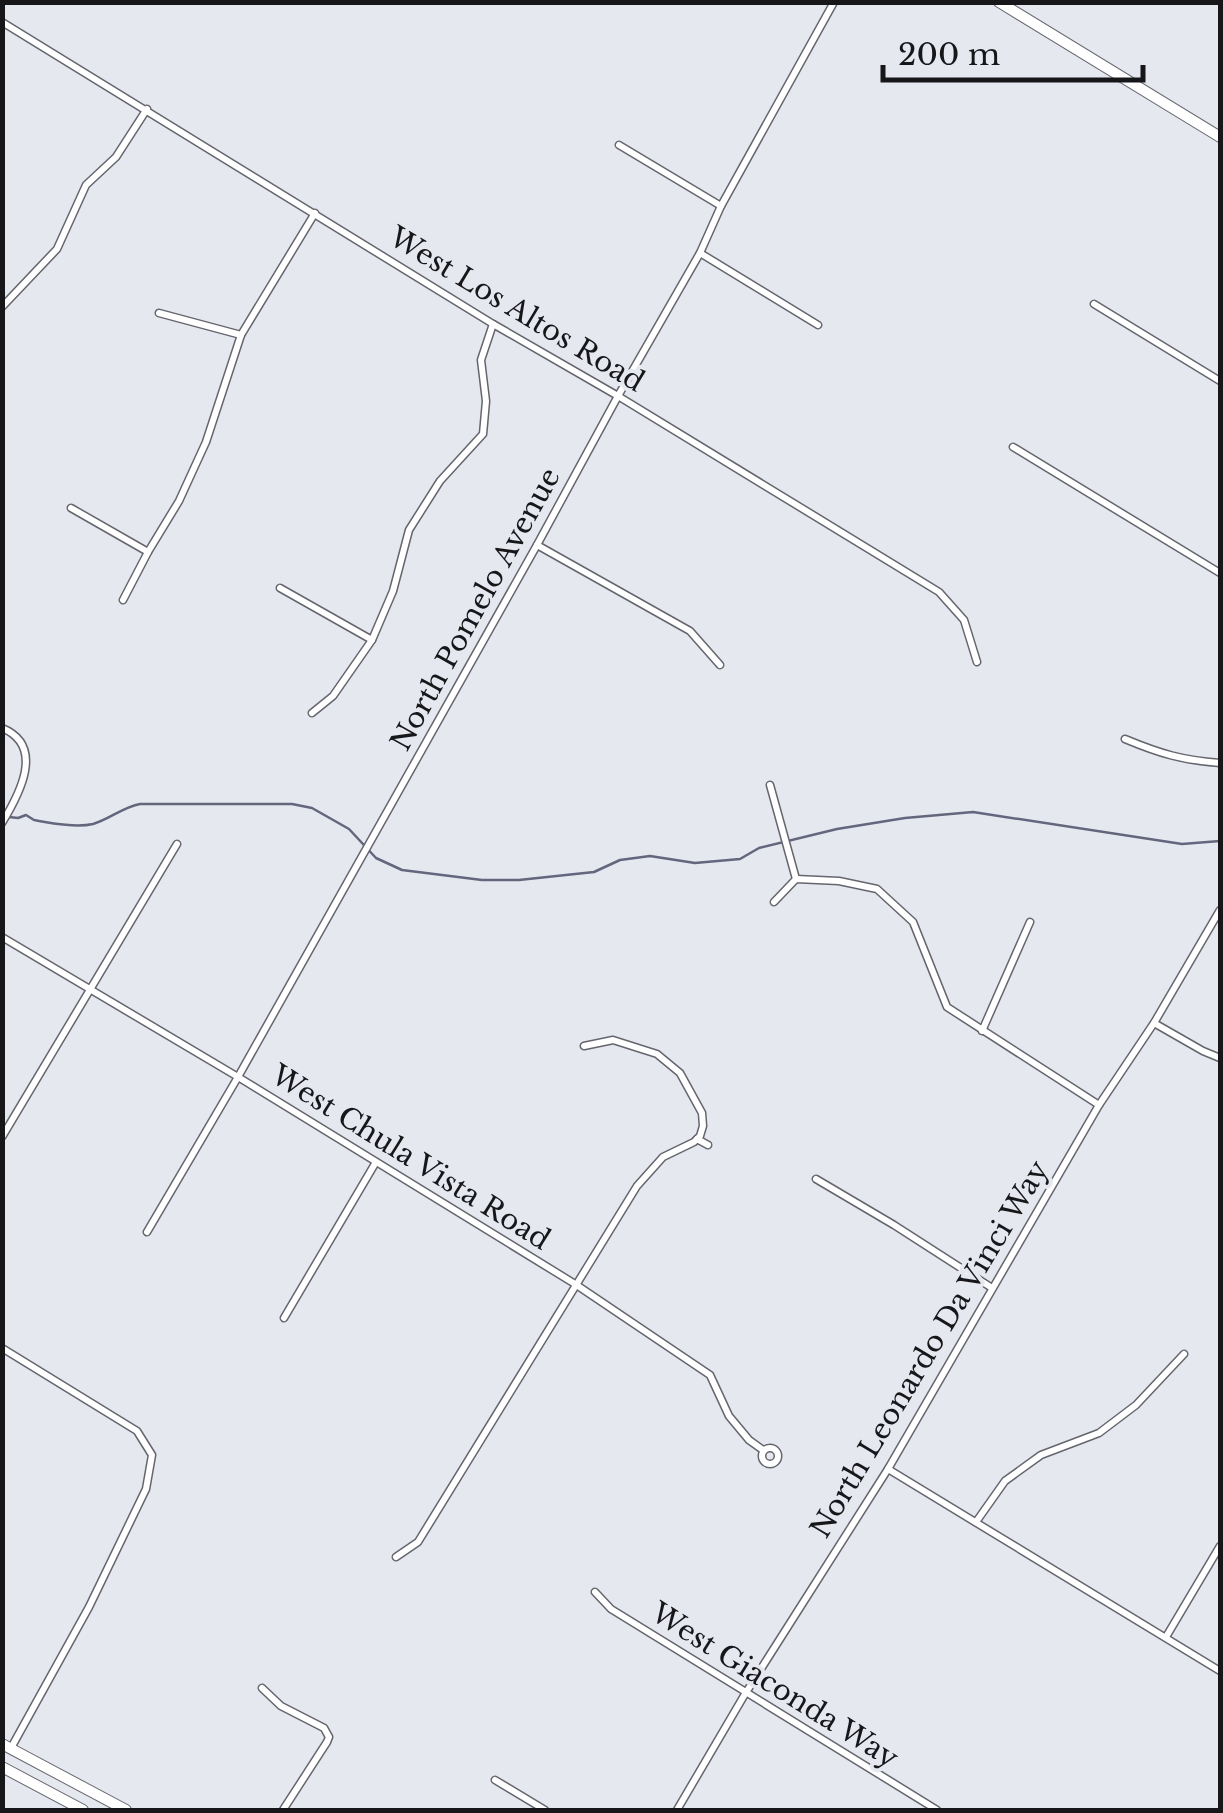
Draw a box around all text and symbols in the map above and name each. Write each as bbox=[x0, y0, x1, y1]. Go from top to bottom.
scale bar bbox=[883, 20, 1143, 82]
text: 200 m bbox=[898, 36, 1000, 73]
street label: West Los Altos Road bbox=[382, 219, 651, 399]
street label: North Pomelo Avenue bbox=[383, 462, 568, 757]
street label: West Chula Vista Road bbox=[264, 1057, 557, 1258]
street label: North Leonardo Da Vinci Way bbox=[803, 1154, 1056, 1544]
street label: West Giaconda Way bbox=[644, 1595, 905, 1776]

